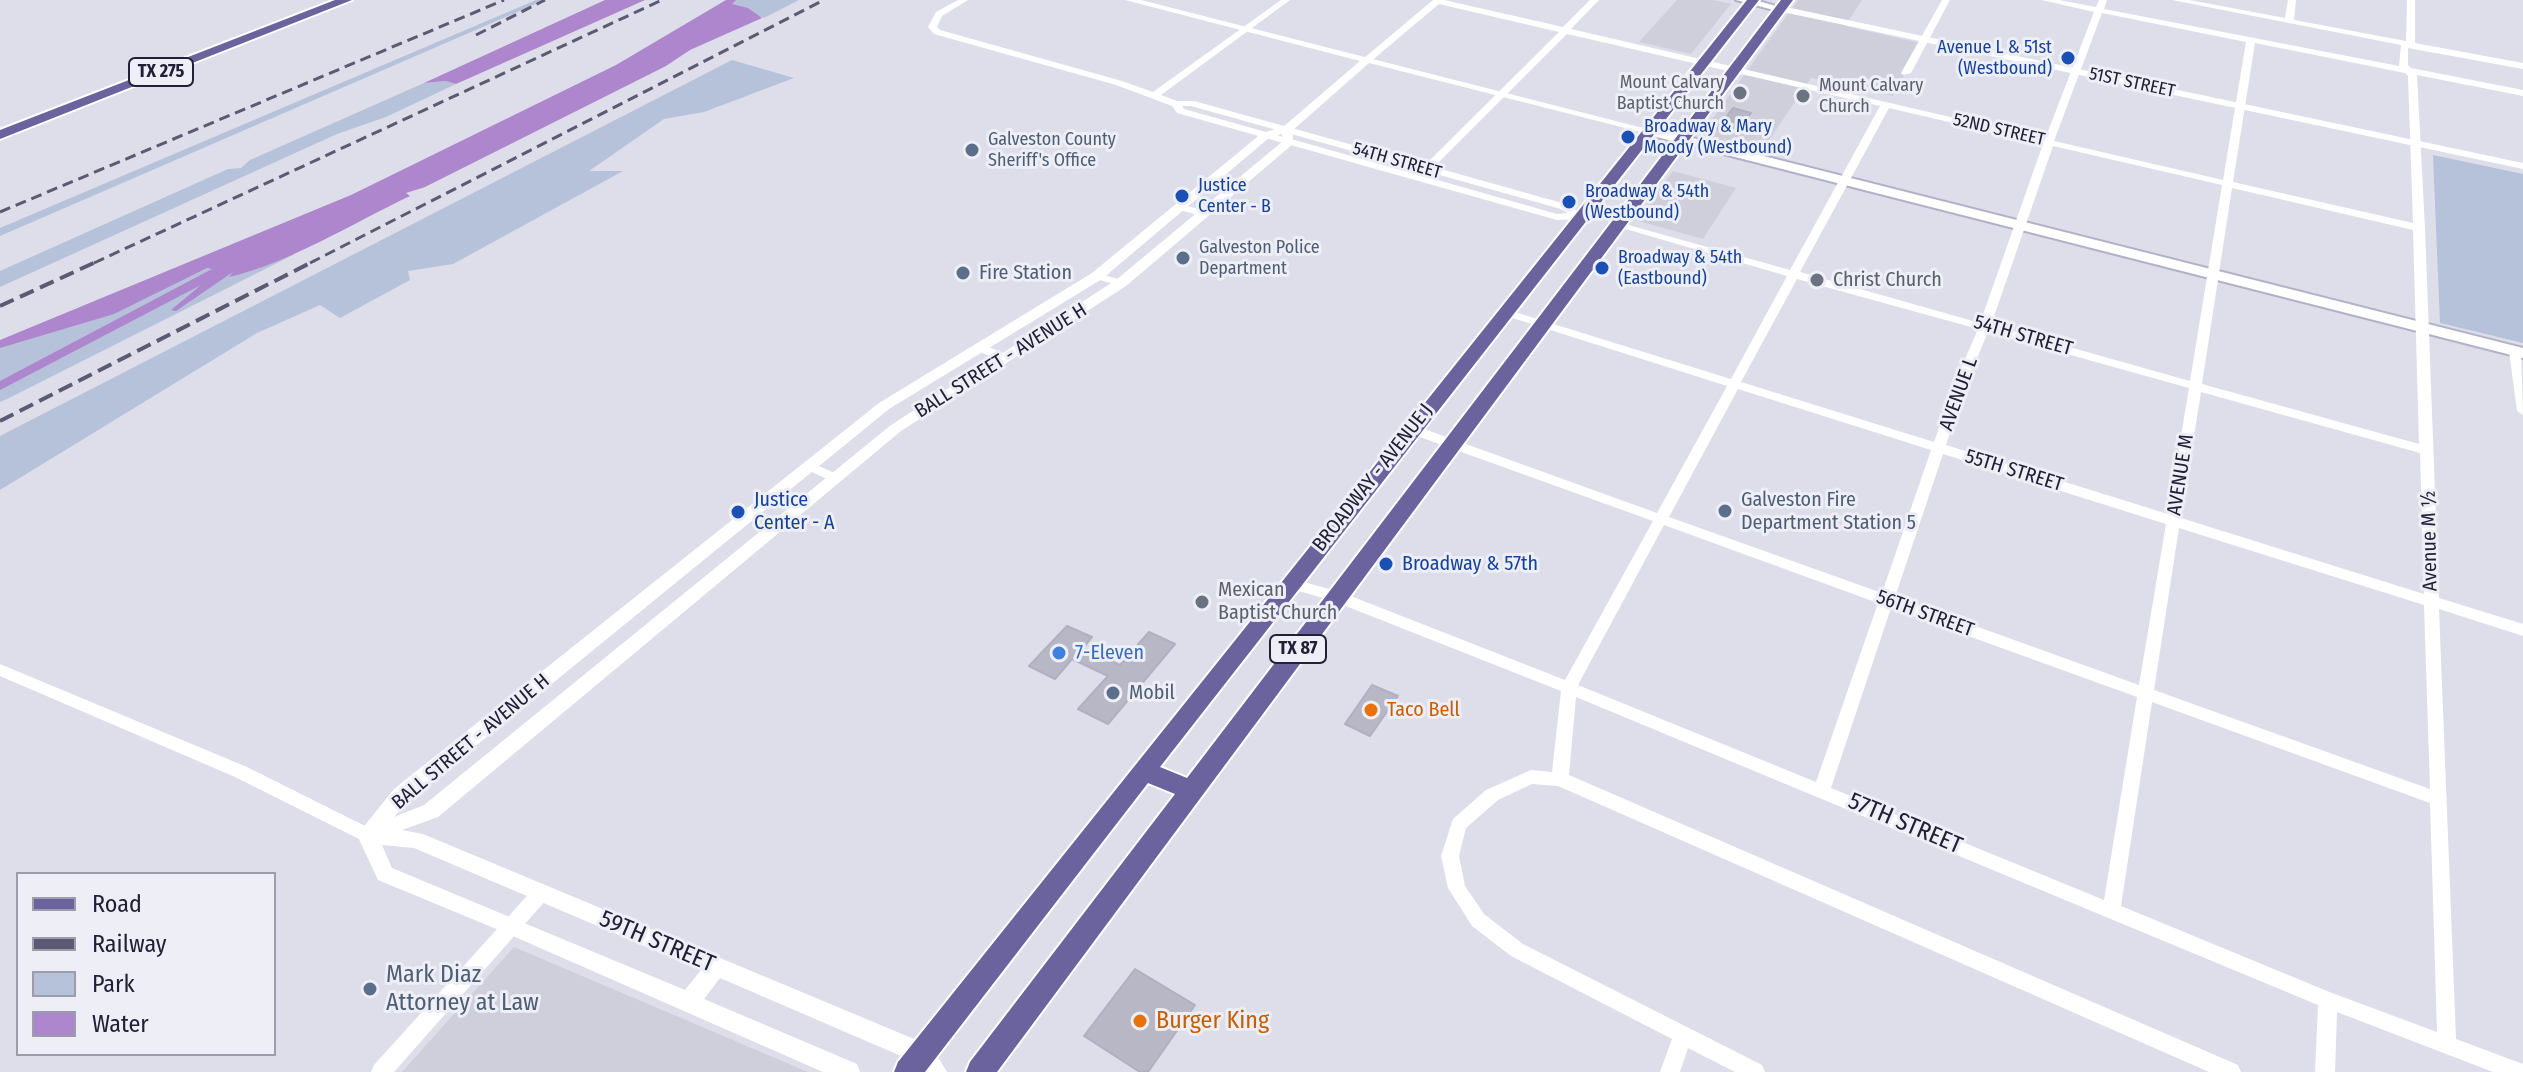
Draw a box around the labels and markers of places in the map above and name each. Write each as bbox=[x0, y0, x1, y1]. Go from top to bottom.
place label: Avenue L & 51st (Westbound) bbox=[1937, 37, 2052, 80]
marker: Avenue L & 51st (Westbound) bbox=[2059, 49, 2077, 67]
place label: Mount Calvary Baptist Church bbox=[1617, 72, 1724, 114]
place label: Mount Calvary Church bbox=[1819, 75, 1923, 118]
marker: Mount Calvary Baptist Church bbox=[1731, 84, 1749, 102]
marker: Mount Calvary Church bbox=[1794, 87, 1812, 105]
place label: Broadway & Mary Moody (Westbound) bbox=[1644, 116, 1792, 158]
marker: Broadway & Mary Moody (Westbound) bbox=[1619, 128, 1637, 146]
place label: Galveston County Sheriff's Office bbox=[988, 129, 1116, 172]
marker: Galveston County Sheriff's Office bbox=[963, 141, 981, 159]
place label: Justice Center - B bbox=[1198, 175, 1271, 218]
place label: Broadway & 54th (Westbound) bbox=[1585, 181, 1709, 224]
marker: Justice Center - B bbox=[1173, 187, 1191, 205]
marker: Broadway & 54th (Westbound) bbox=[1560, 193, 1578, 211]
place label: Galveston Police Department bbox=[1199, 237, 1320, 280]
place label: Broadway & 54th (Eastbound) bbox=[1618, 247, 1742, 290]
marker: Galveston Police Department bbox=[1174, 249, 1192, 267]
marker: Broadway & 54th (Eastbound) bbox=[1593, 259, 1611, 277]
place label: Fire Station bbox=[979, 261, 1072, 285]
marker: Fire Station bbox=[954, 264, 972, 282]
place label: Christ Church bbox=[1833, 268, 1942, 292]
marker: Christ Church bbox=[1808, 271, 1826, 289]
place label: Justice Center - A bbox=[754, 488, 835, 535]
place label: Galveston Fire Department Station 5 bbox=[1741, 488, 1916, 535]
marker: Galveston Fire Department Station 5 bbox=[1716, 502, 1734, 520]
marker: Justice Center - A bbox=[729, 503, 747, 521]
place label: Broadway & 57th bbox=[1402, 552, 1538, 576]
marker: Broadway & 57th bbox=[1377, 555, 1395, 573]
place label: Mexican Baptist Church bbox=[1218, 578, 1337, 625]
marker: Mexican Baptist Church bbox=[1193, 593, 1211, 611]
place label: 7-Eleven bbox=[1075, 641, 1144, 665]
marker: 7-Eleven bbox=[1050, 644, 1068, 662]
place label: Mobil bbox=[1129, 681, 1175, 705]
marker: Mobil bbox=[1104, 684, 1122, 702]
place label: Taco Bell bbox=[1387, 698, 1460, 722]
marker: Taco Bell bbox=[1362, 701, 1380, 719]
place label: Mark Diaz Attorney at Law bbox=[386, 961, 539, 1017]
marker: Mark Diaz Attorney at Law bbox=[361, 980, 379, 998]
place label: Burger King bbox=[1156, 1007, 1269, 1035]
marker: Burger King bbox=[1131, 1012, 1149, 1030]

